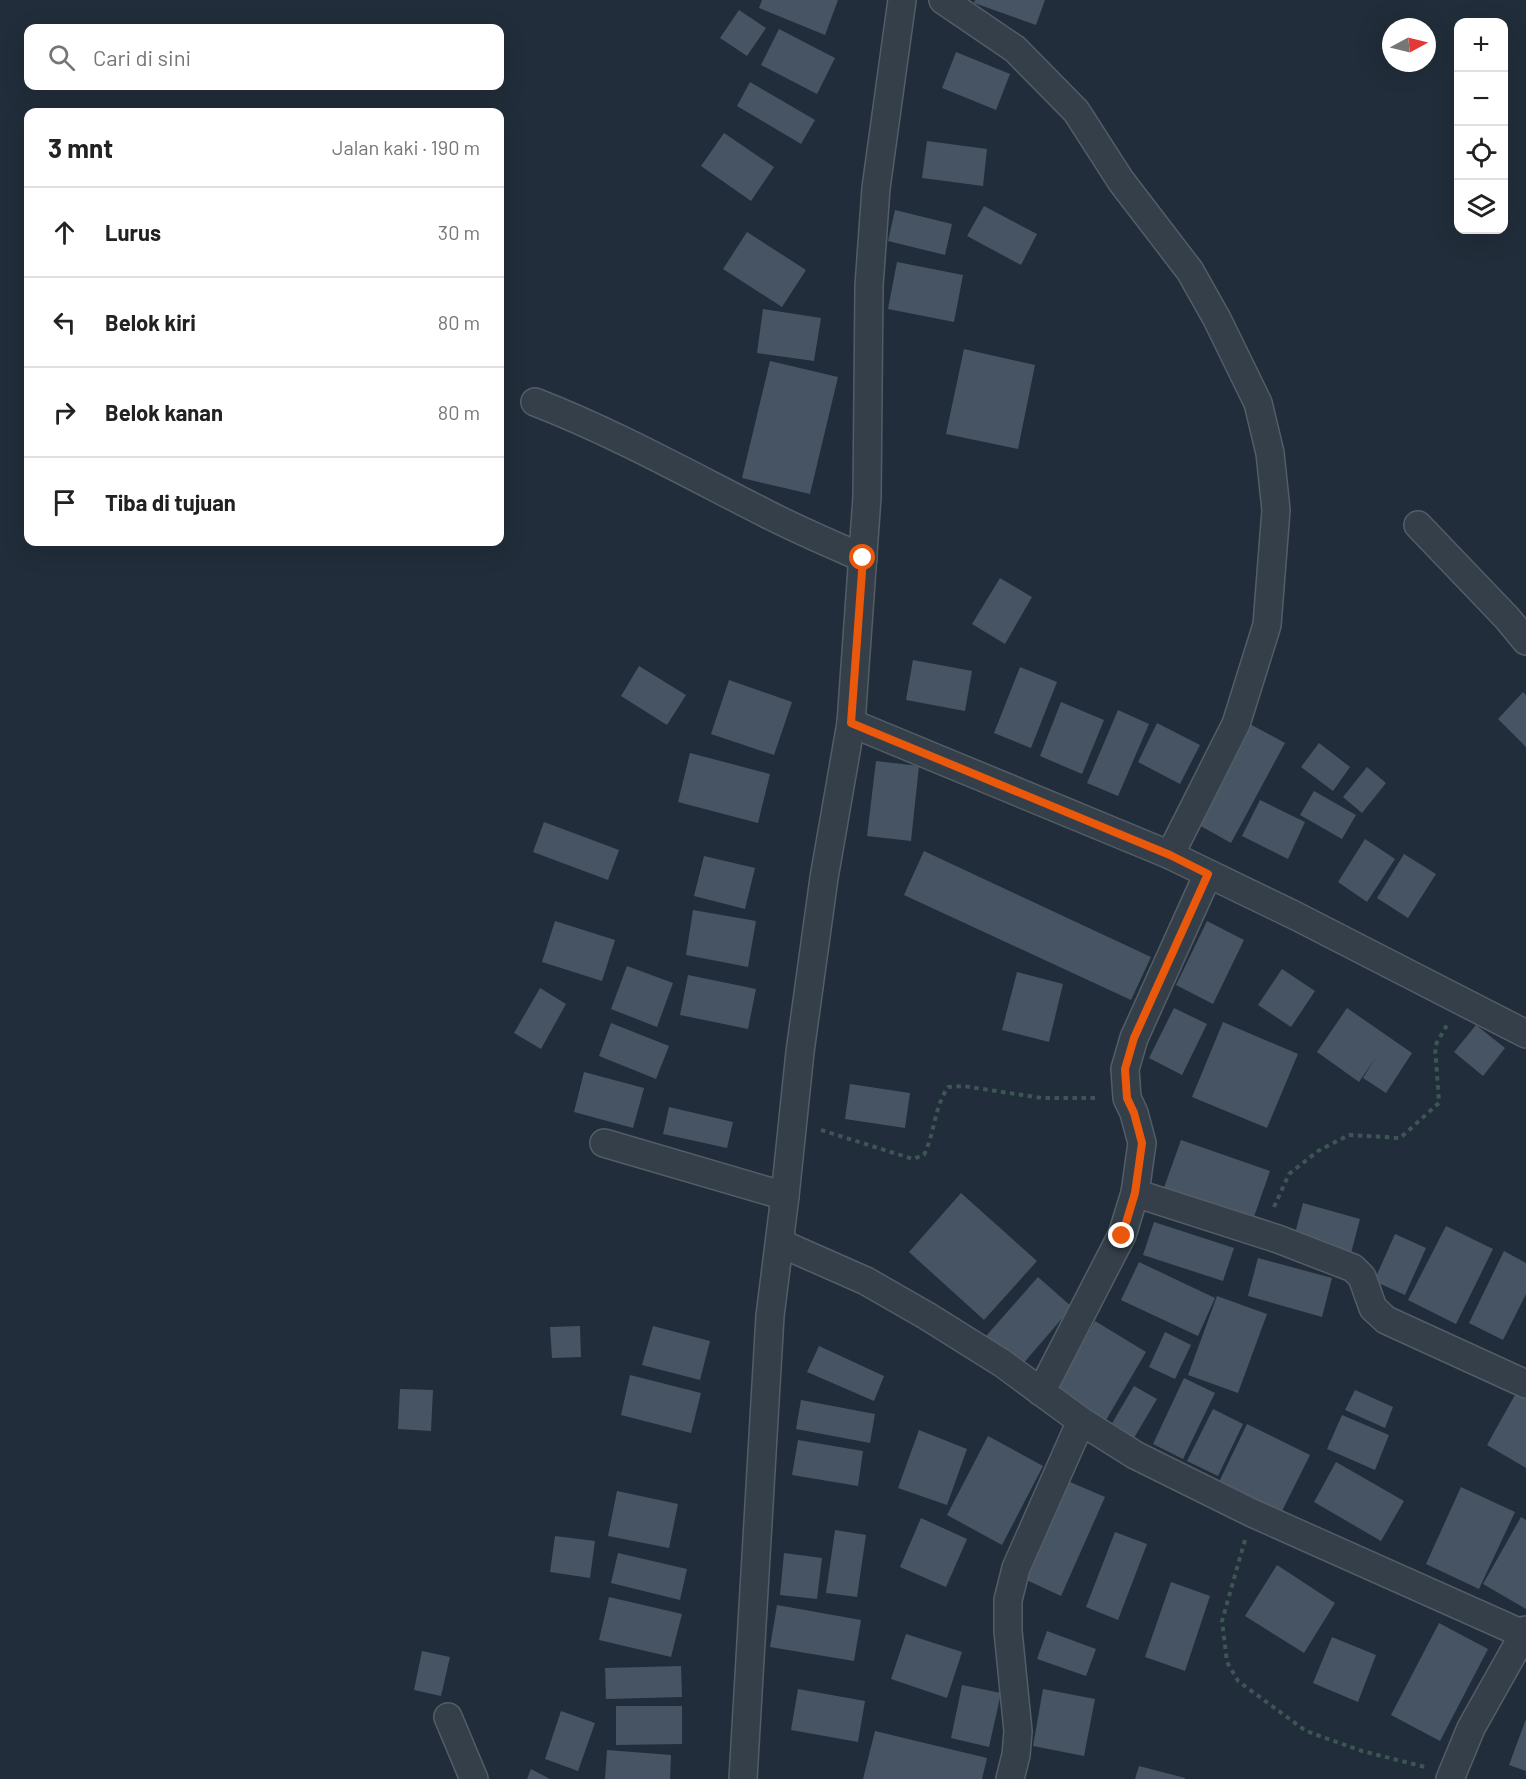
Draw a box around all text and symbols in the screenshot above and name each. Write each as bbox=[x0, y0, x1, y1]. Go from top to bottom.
north arrow bbox=[1382, 18, 1436, 72]
map controls bbox=[1454, 18, 1508, 234]
button: + bbox=[1454, 18, 1508, 72]
search box bbox=[24, 24, 504, 90]
icon: search bbox=[45, 41, 78, 74]
text: Cari di sini bbox=[93, 44, 191, 70]
button: − bbox=[1454, 72, 1508, 126]
button: locate bbox=[1454, 126, 1508, 180]
text: 3 mnt bbox=[48, 132, 113, 163]
text: Jalan kaki · 190 m bbox=[332, 135, 480, 159]
button: layers bbox=[1454, 180, 1508, 234]
icon: ahead bbox=[48, 216, 81, 249]
text: Lurus bbox=[105, 219, 161, 245]
text: 30 m bbox=[438, 220, 480, 244]
icon: left bbox=[48, 306, 81, 339]
text: Belok kiri bbox=[105, 309, 196, 335]
text: 80 m bbox=[438, 310, 480, 334]
icon: right bbox=[48, 396, 81, 429]
text: Belok kanan bbox=[105, 399, 223, 425]
text: 80 m bbox=[438, 400, 480, 424]
icon: arrive bbox=[48, 486, 81, 519]
text: Tiba di tujuan bbox=[105, 489, 236, 515]
route start bbox=[849, 544, 875, 570]
route end bbox=[1108, 1222, 1134, 1248]

